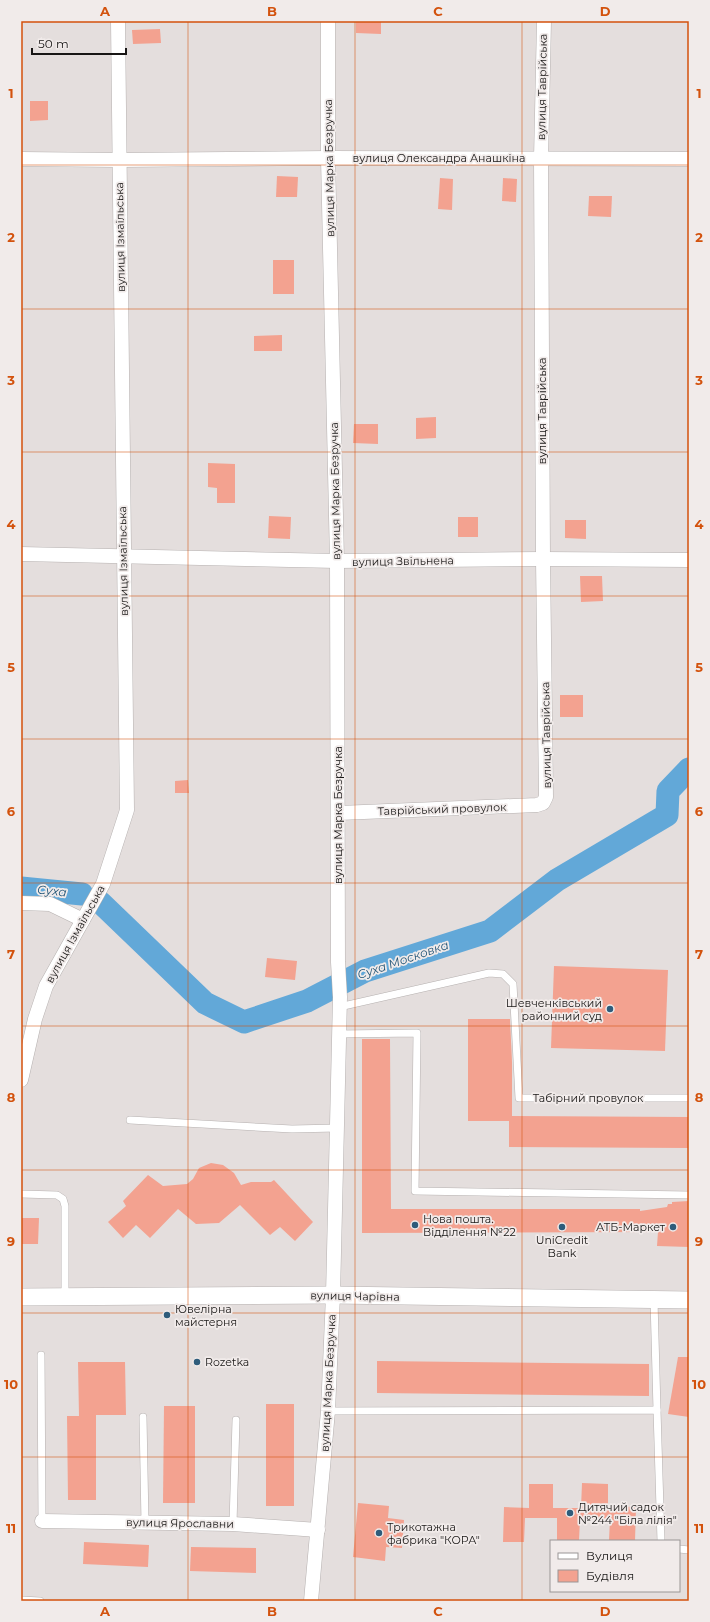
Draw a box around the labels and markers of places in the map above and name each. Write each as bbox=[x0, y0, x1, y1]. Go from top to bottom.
place label: Шевченківський районний суд bbox=[506, 996, 602, 1023]
marker: Шевченківський районний суд bbox=[605, 1004, 615, 1014]
place label: Нова пошта. Відділення №22 bbox=[423, 1212, 516, 1239]
marker: Нова пошта. Відділення №22 bbox=[410, 1220, 420, 1230]
place label: АТБ-Маркет bbox=[596, 1220, 666, 1234]
marker: UniCredit Bank bbox=[557, 1222, 567, 1232]
marker: АТБ-Маркет bbox=[668, 1222, 678, 1232]
place label: UniCredit Bank bbox=[536, 1233, 589, 1260]
place label: Ювелірна майстерня bbox=[175, 1302, 237, 1329]
marker: Ювелірна майстерня bbox=[162, 1310, 172, 1320]
place label: Rozetka bbox=[205, 1355, 249, 1369]
marker: Rozetka bbox=[192, 1357, 202, 1367]
place label: Дитячий садок №244 "Біла лілія" bbox=[578, 1500, 677, 1527]
marker: Дитячий садок №244 "Біла лілія" bbox=[565, 1508, 575, 1518]
place label: Трикотажна фабрика "КОРА" bbox=[387, 1520, 480, 1547]
marker: Трикотажна фабрика "КОРА" bbox=[374, 1528, 384, 1538]

